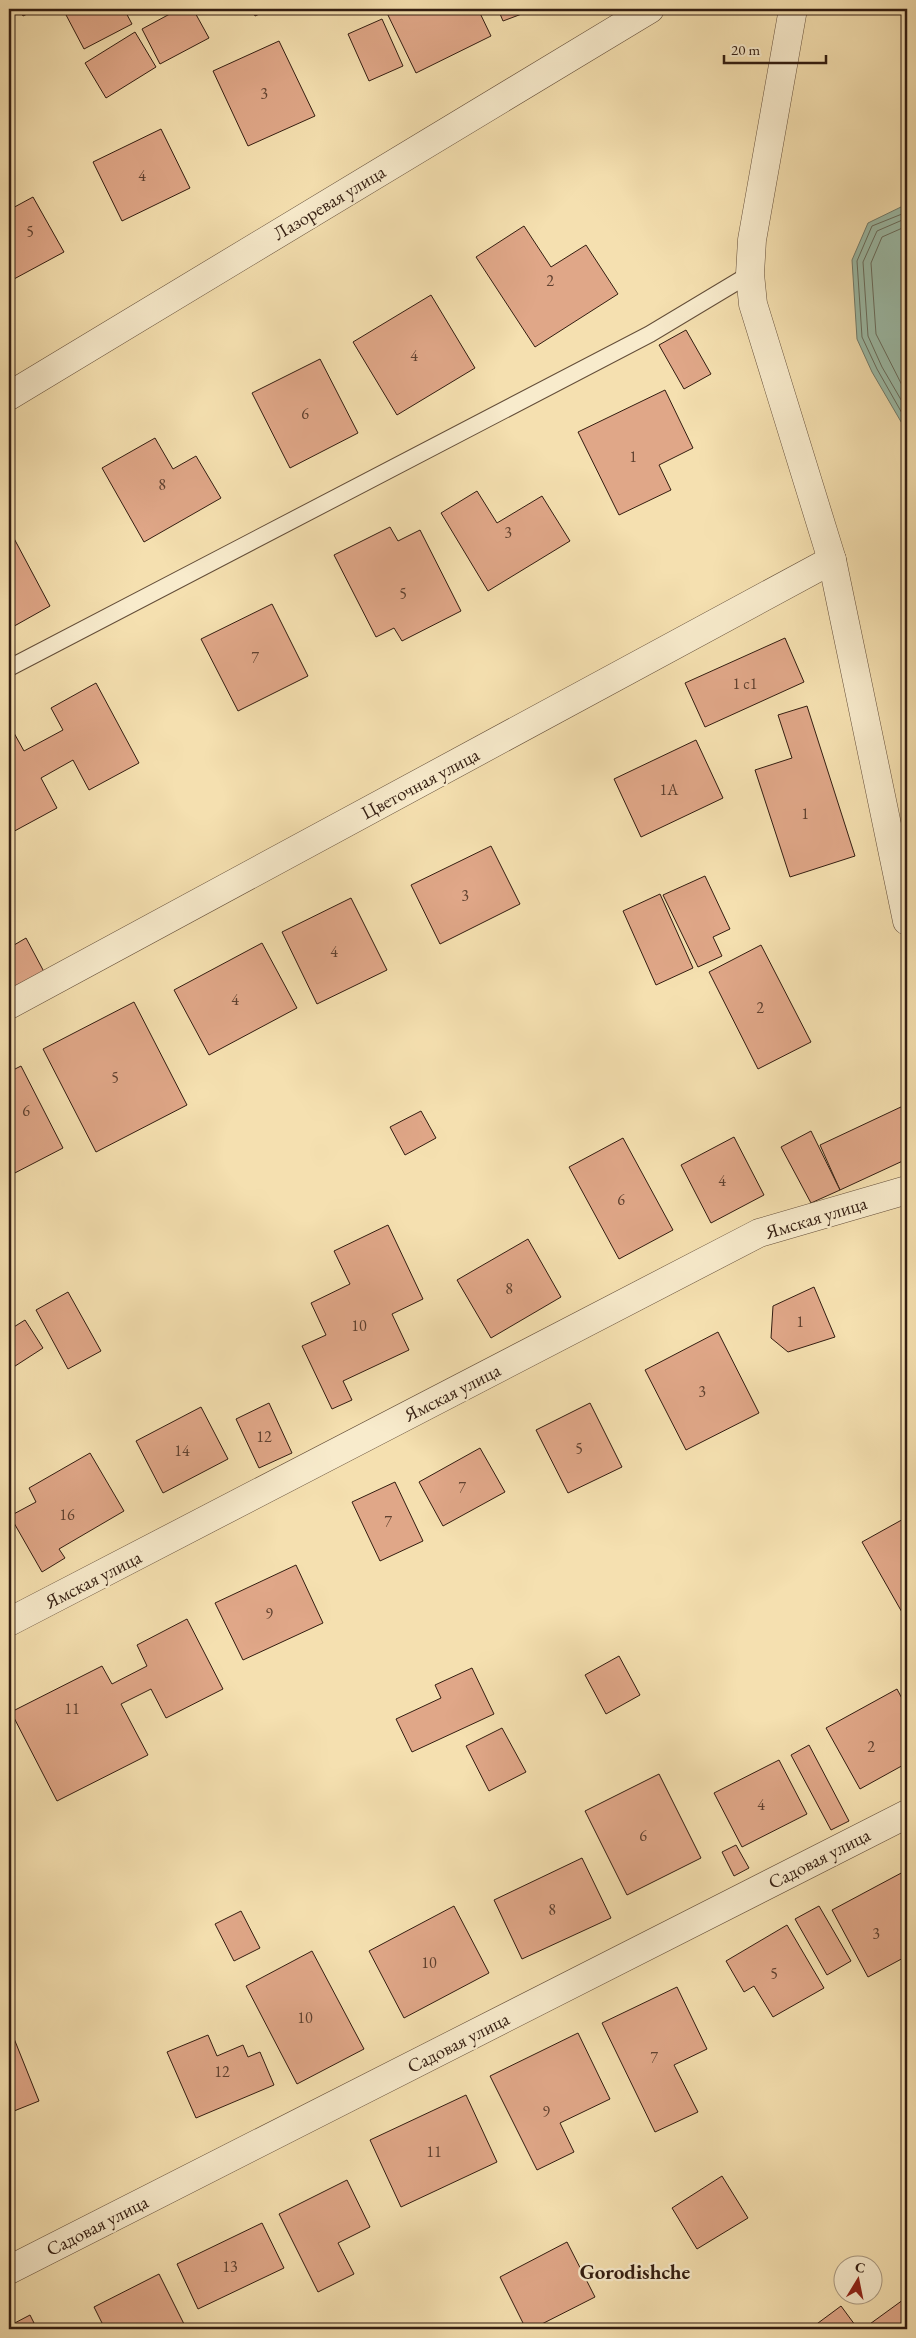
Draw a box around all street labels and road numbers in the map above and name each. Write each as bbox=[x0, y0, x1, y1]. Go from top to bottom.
street label: Лазоревая улица bbox=[268, 159, 391, 246]
street label: Цветочная улица bbox=[357, 742, 484, 825]
street label: Ямская улица bbox=[761, 1190, 870, 1245]
street label: Ямская улица bbox=[399, 1357, 505, 1428]
street label: Ямская улица bbox=[40, 1544, 146, 1615]
street label: Садовая улица bbox=[764, 1822, 875, 1895]
street label: Садовая улица bbox=[403, 2006, 514, 2079]
street label: Садовая улица bbox=[42, 2189, 153, 2262]

